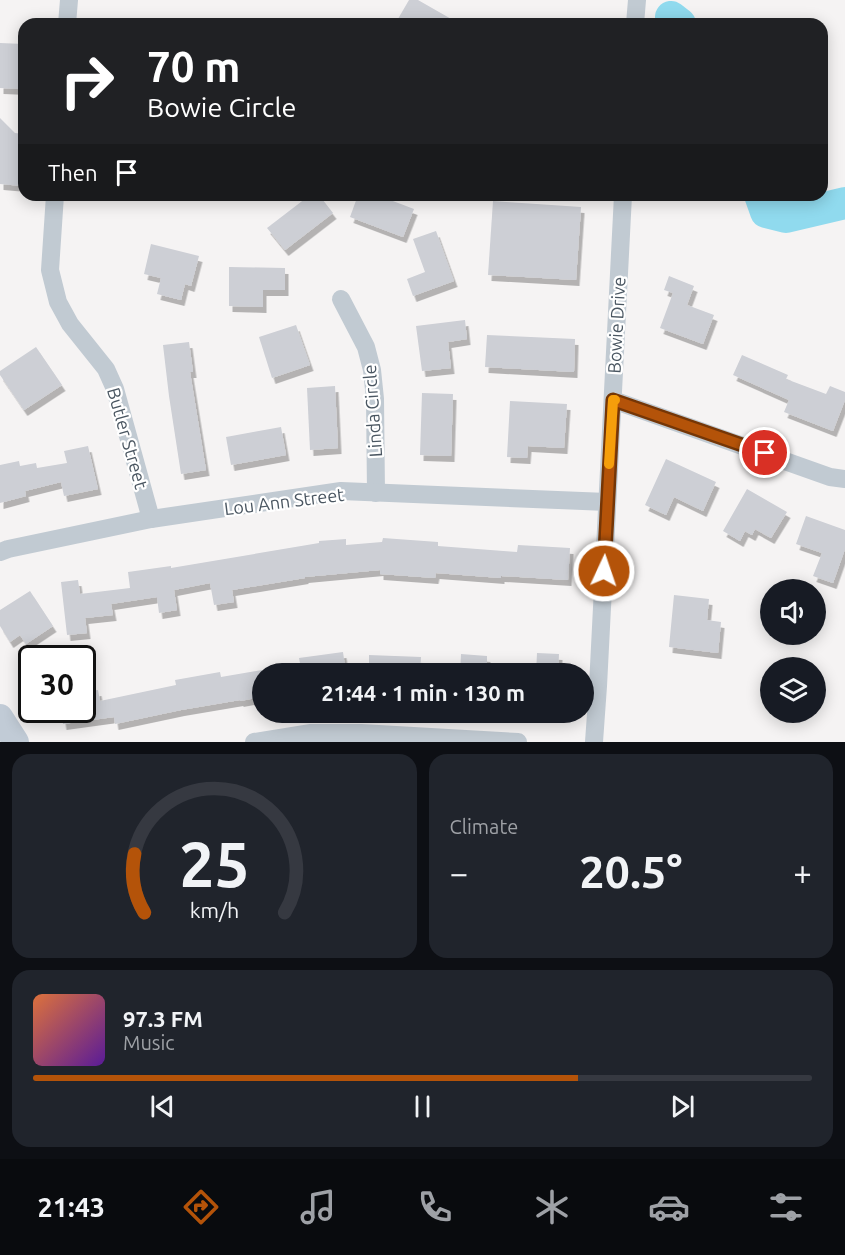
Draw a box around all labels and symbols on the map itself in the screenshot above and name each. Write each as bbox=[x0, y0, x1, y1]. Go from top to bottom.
street label: Bowie Drive bbox=[603, 276, 629, 374]
street label: Linda Circle bbox=[359, 364, 385, 458]
street label: Butler Street bbox=[104, 385, 152, 491]
pin bbox=[739, 427, 790, 478]
street label: Lou Ann Street bbox=[223, 484, 345, 518]
position arrow bbox=[572, 539, 636, 603]
speed limit sign: 30 bbox=[18, 645, 96, 723]

